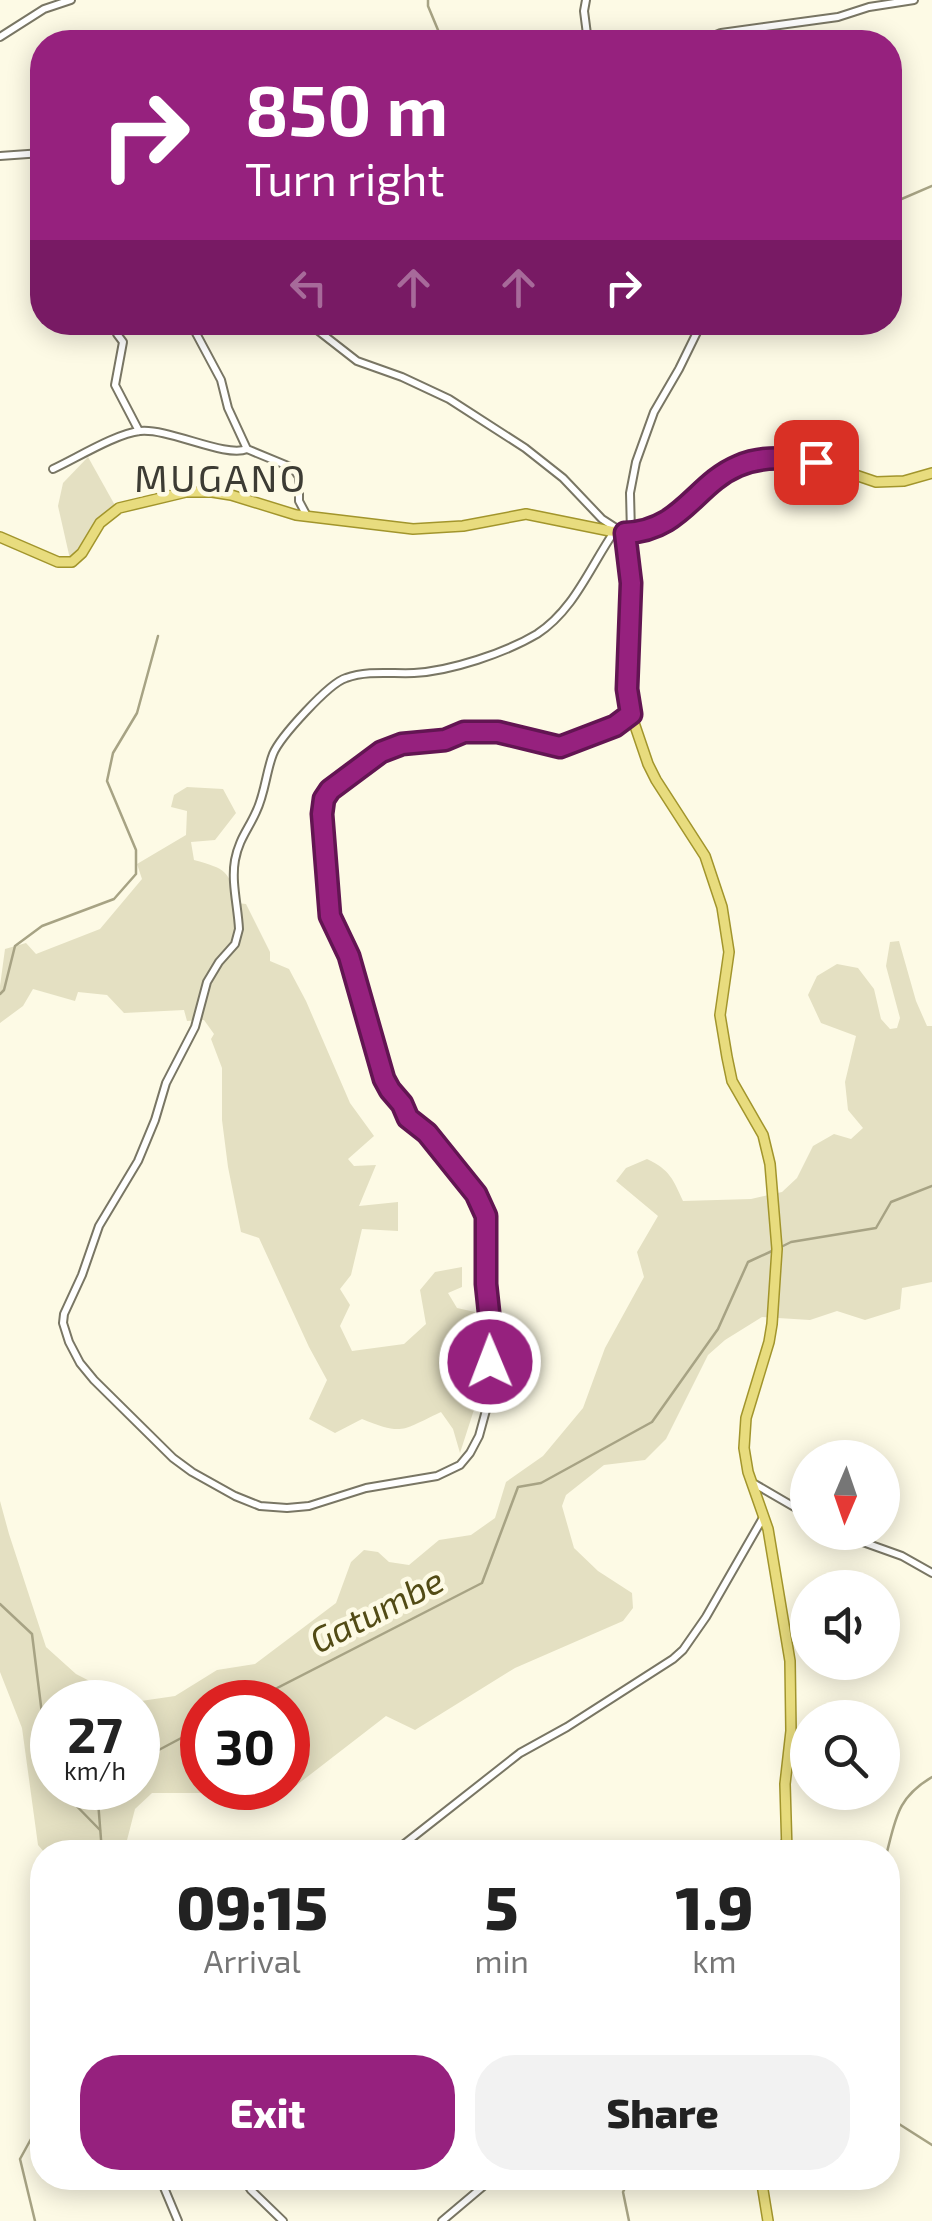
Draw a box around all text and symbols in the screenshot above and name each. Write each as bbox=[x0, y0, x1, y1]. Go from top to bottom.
text: 850 m bbox=[245, 66, 448, 150]
icon: right bbox=[80, 70, 210, 200]
text: Turn right bbox=[245, 151, 445, 205]
icon: left bbox=[281, 260, 336, 315]
icon: ahead bbox=[386, 260, 441, 315]
icon: ahead bbox=[491, 260, 546, 315]
icon: right bbox=[596, 260, 651, 315]
pin bbox=[774, 420, 859, 505]
icon: arrive bbox=[789, 435, 844, 490]
district label: MUGANO bbox=[134, 454, 308, 500]
position arrow bbox=[438, 1310, 542, 1414]
north arrow bbox=[790, 1440, 900, 1550]
map controls bbox=[790, 1440, 900, 1810]
water label: Gatumbe bbox=[302, 1558, 450, 1660]
button: sound bbox=[790, 1570, 900, 1680]
speed limit sign: 30 bbox=[180, 1680, 310, 1810]
button: search bbox=[790, 1700, 900, 1810]
text: 27 bbox=[67, 1703, 123, 1763]
text: km/h bbox=[64, 1755, 126, 1785]
text: 09:15 bbox=[176, 1870, 328, 1942]
text: 5 bbox=[485, 1870, 519, 1942]
text: 1.9 bbox=[675, 1870, 754, 1942]
text: Arrival bbox=[204, 1941, 301, 1979]
text: min bbox=[474, 1941, 529, 1979]
text: km bbox=[692, 1941, 737, 1979]
button: Exit bbox=[80, 2055, 455, 2170]
button: Share bbox=[475, 2055, 850, 2170]

